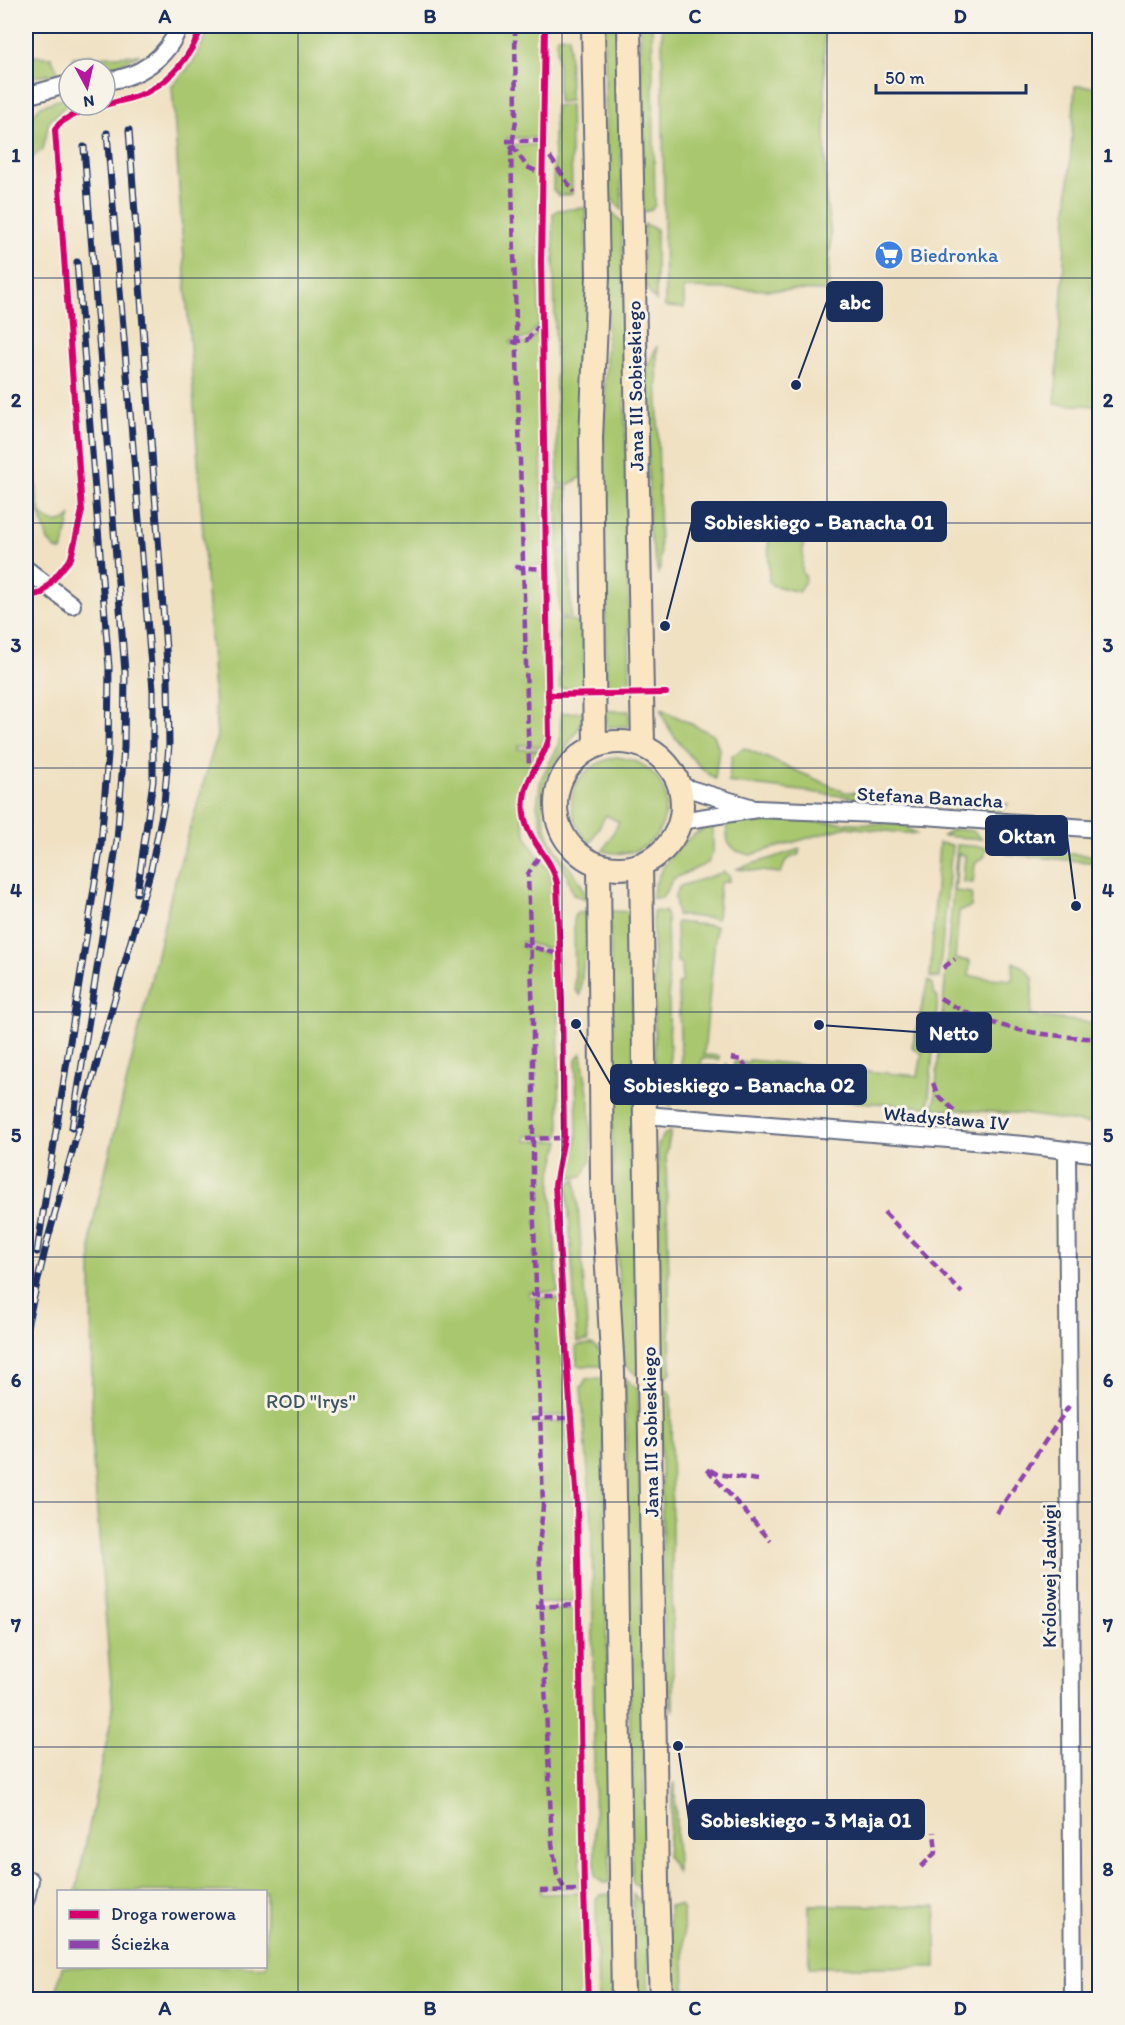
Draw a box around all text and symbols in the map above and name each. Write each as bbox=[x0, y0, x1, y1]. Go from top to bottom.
text: A bbox=[158, 4, 172, 28]
text: B bbox=[424, 4, 437, 28]
text: C bbox=[689, 4, 702, 28]
text: D bbox=[953, 4, 967, 28]
north arrow bbox=[57, 57, 117, 117]
scale bar bbox=[876, 57, 1026, 95]
text: 50 m bbox=[885, 67, 925, 89]
text: N bbox=[82, 91, 96, 112]
text: 1 bbox=[11, 143, 21, 167]
text: 1 bbox=[1103, 143, 1113, 167]
supermarket icon: Biedronka bbox=[873, 239, 905, 271]
place label: Biedronka bbox=[910, 243, 999, 267]
callout: abc bbox=[827, 282, 882, 321]
text: abc bbox=[839, 289, 871, 314]
street label: Jana III Sobieskiego bbox=[622, 300, 648, 472]
text: 2 bbox=[11, 388, 22, 412]
text: 2 bbox=[1103, 388, 1114, 412]
callout: Sobieskiego - Banacha 01 bbox=[692, 502, 946, 541]
text: Sobieskiego - Banacha 01 bbox=[704, 509, 934, 535]
text: 3 bbox=[11, 633, 22, 657]
text: 3 bbox=[1103, 633, 1114, 657]
street label: Stefana Banacha bbox=[856, 781, 1004, 813]
callout: Oktan bbox=[986, 816, 1067, 855]
text: Oktan bbox=[999, 823, 1055, 848]
text: 4 bbox=[10, 878, 22, 902]
text: 4 bbox=[1102, 878, 1114, 902]
callout: Netto bbox=[917, 1013, 991, 1052]
text: Netto bbox=[929, 1020, 979, 1045]
callout: Sobieskiego - Banacha 02 bbox=[611, 1065, 866, 1104]
text: Sobieskiego - Banacha 02 bbox=[624, 1072, 854, 1098]
street label: Władysława IV bbox=[882, 1101, 1010, 1135]
text: 5 bbox=[11, 1123, 22, 1147]
text: 5 bbox=[1103, 1123, 1114, 1147]
street label: Jana III Sobieskiego bbox=[637, 1346, 663, 1518]
text: 6 bbox=[11, 1368, 22, 1392]
text: 6 bbox=[1103, 1368, 1114, 1392]
park label: ROD "Irys" bbox=[266, 1389, 356, 1413]
street label: Królowej Jadwigi bbox=[1037, 1504, 1061, 1648]
text: 7 bbox=[10, 1613, 21, 1637]
text: 7 bbox=[1102, 1613, 1113, 1637]
callout: Sobieskiego - 3 Maja 01 bbox=[689, 1800, 924, 1839]
text: Sobieskiego - 3 Maja 01 bbox=[701, 1807, 911, 1833]
text: 8 bbox=[11, 1857, 22, 1881]
text: 8 bbox=[1103, 1857, 1114, 1881]
legend bbox=[57, 1890, 267, 1968]
text: Droga rowerowa bbox=[111, 1903, 237, 1925]
text: Ścieżka bbox=[111, 1933, 170, 1955]
text: A bbox=[158, 1996, 172, 2020]
text: B bbox=[424, 1996, 437, 2020]
text: C bbox=[689, 1996, 702, 2020]
text: D bbox=[953, 1996, 967, 2020]

